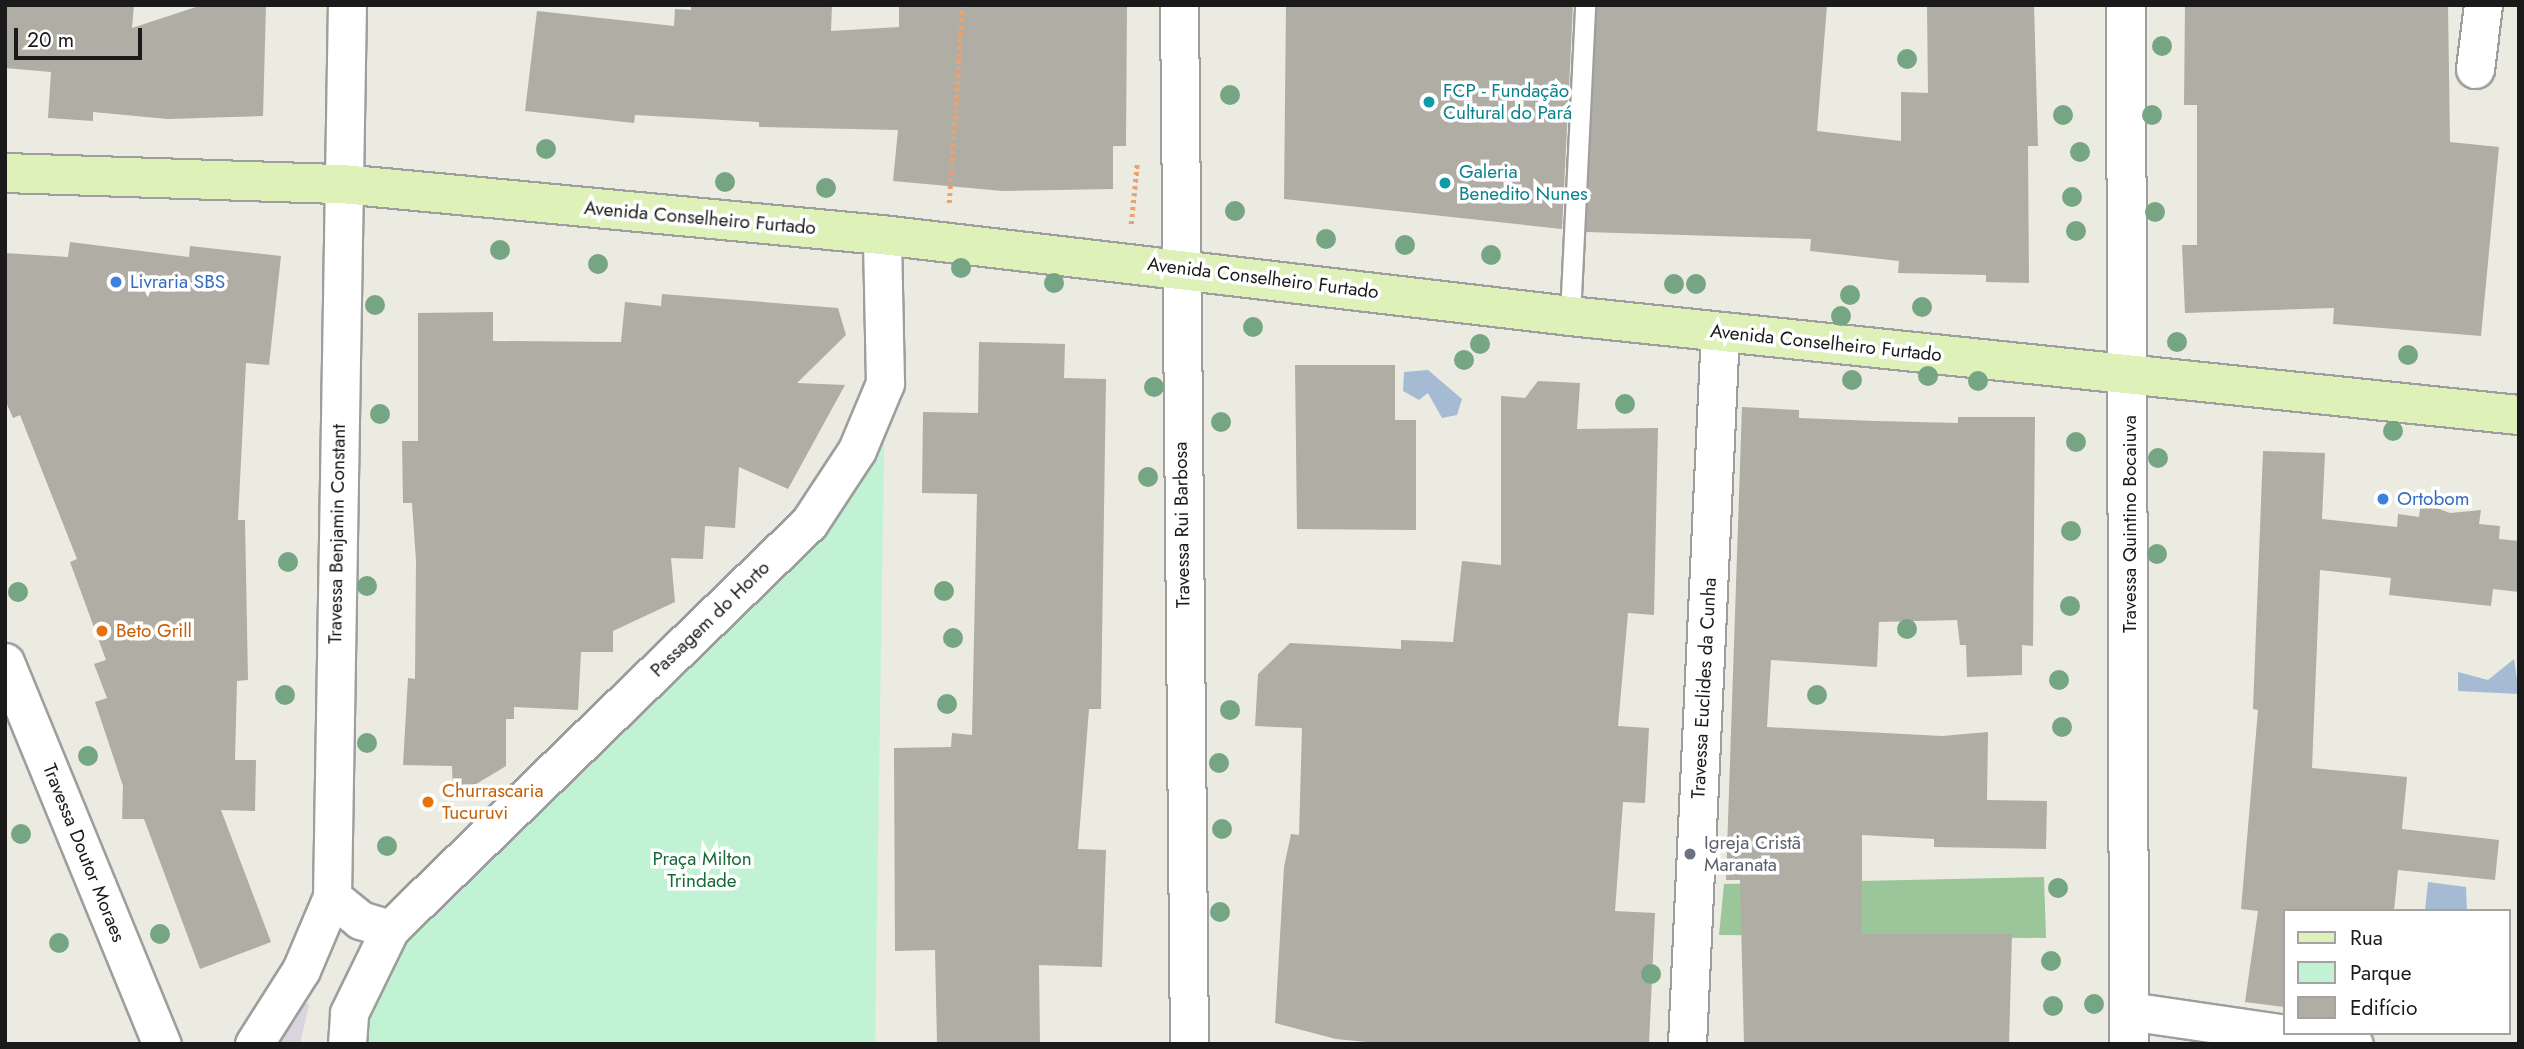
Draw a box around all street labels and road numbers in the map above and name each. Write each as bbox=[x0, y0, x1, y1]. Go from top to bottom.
street label: Avenida Conselheiro Furtado bbox=[583, 197, 817, 239]
street label: Avenida Conselheiro Furtado bbox=[1146, 253, 1380, 303]
street label: Avenida Conselheiro Furtado bbox=[1709, 319, 1943, 367]
street label: Travessa Quintino Bocaiuva bbox=[2119, 415, 2141, 633]
street label: Travessa Benjamin Constant bbox=[324, 424, 350, 644]
street label: Travessa Rui Barbosa bbox=[1169, 442, 1195, 608]
street label: Passagem do Horto bbox=[646, 556, 774, 682]
street label: Travessa Euclides da Cunha bbox=[1687, 577, 1721, 799]
street label: Travessa Doutor Moraes bbox=[38, 761, 130, 945]

